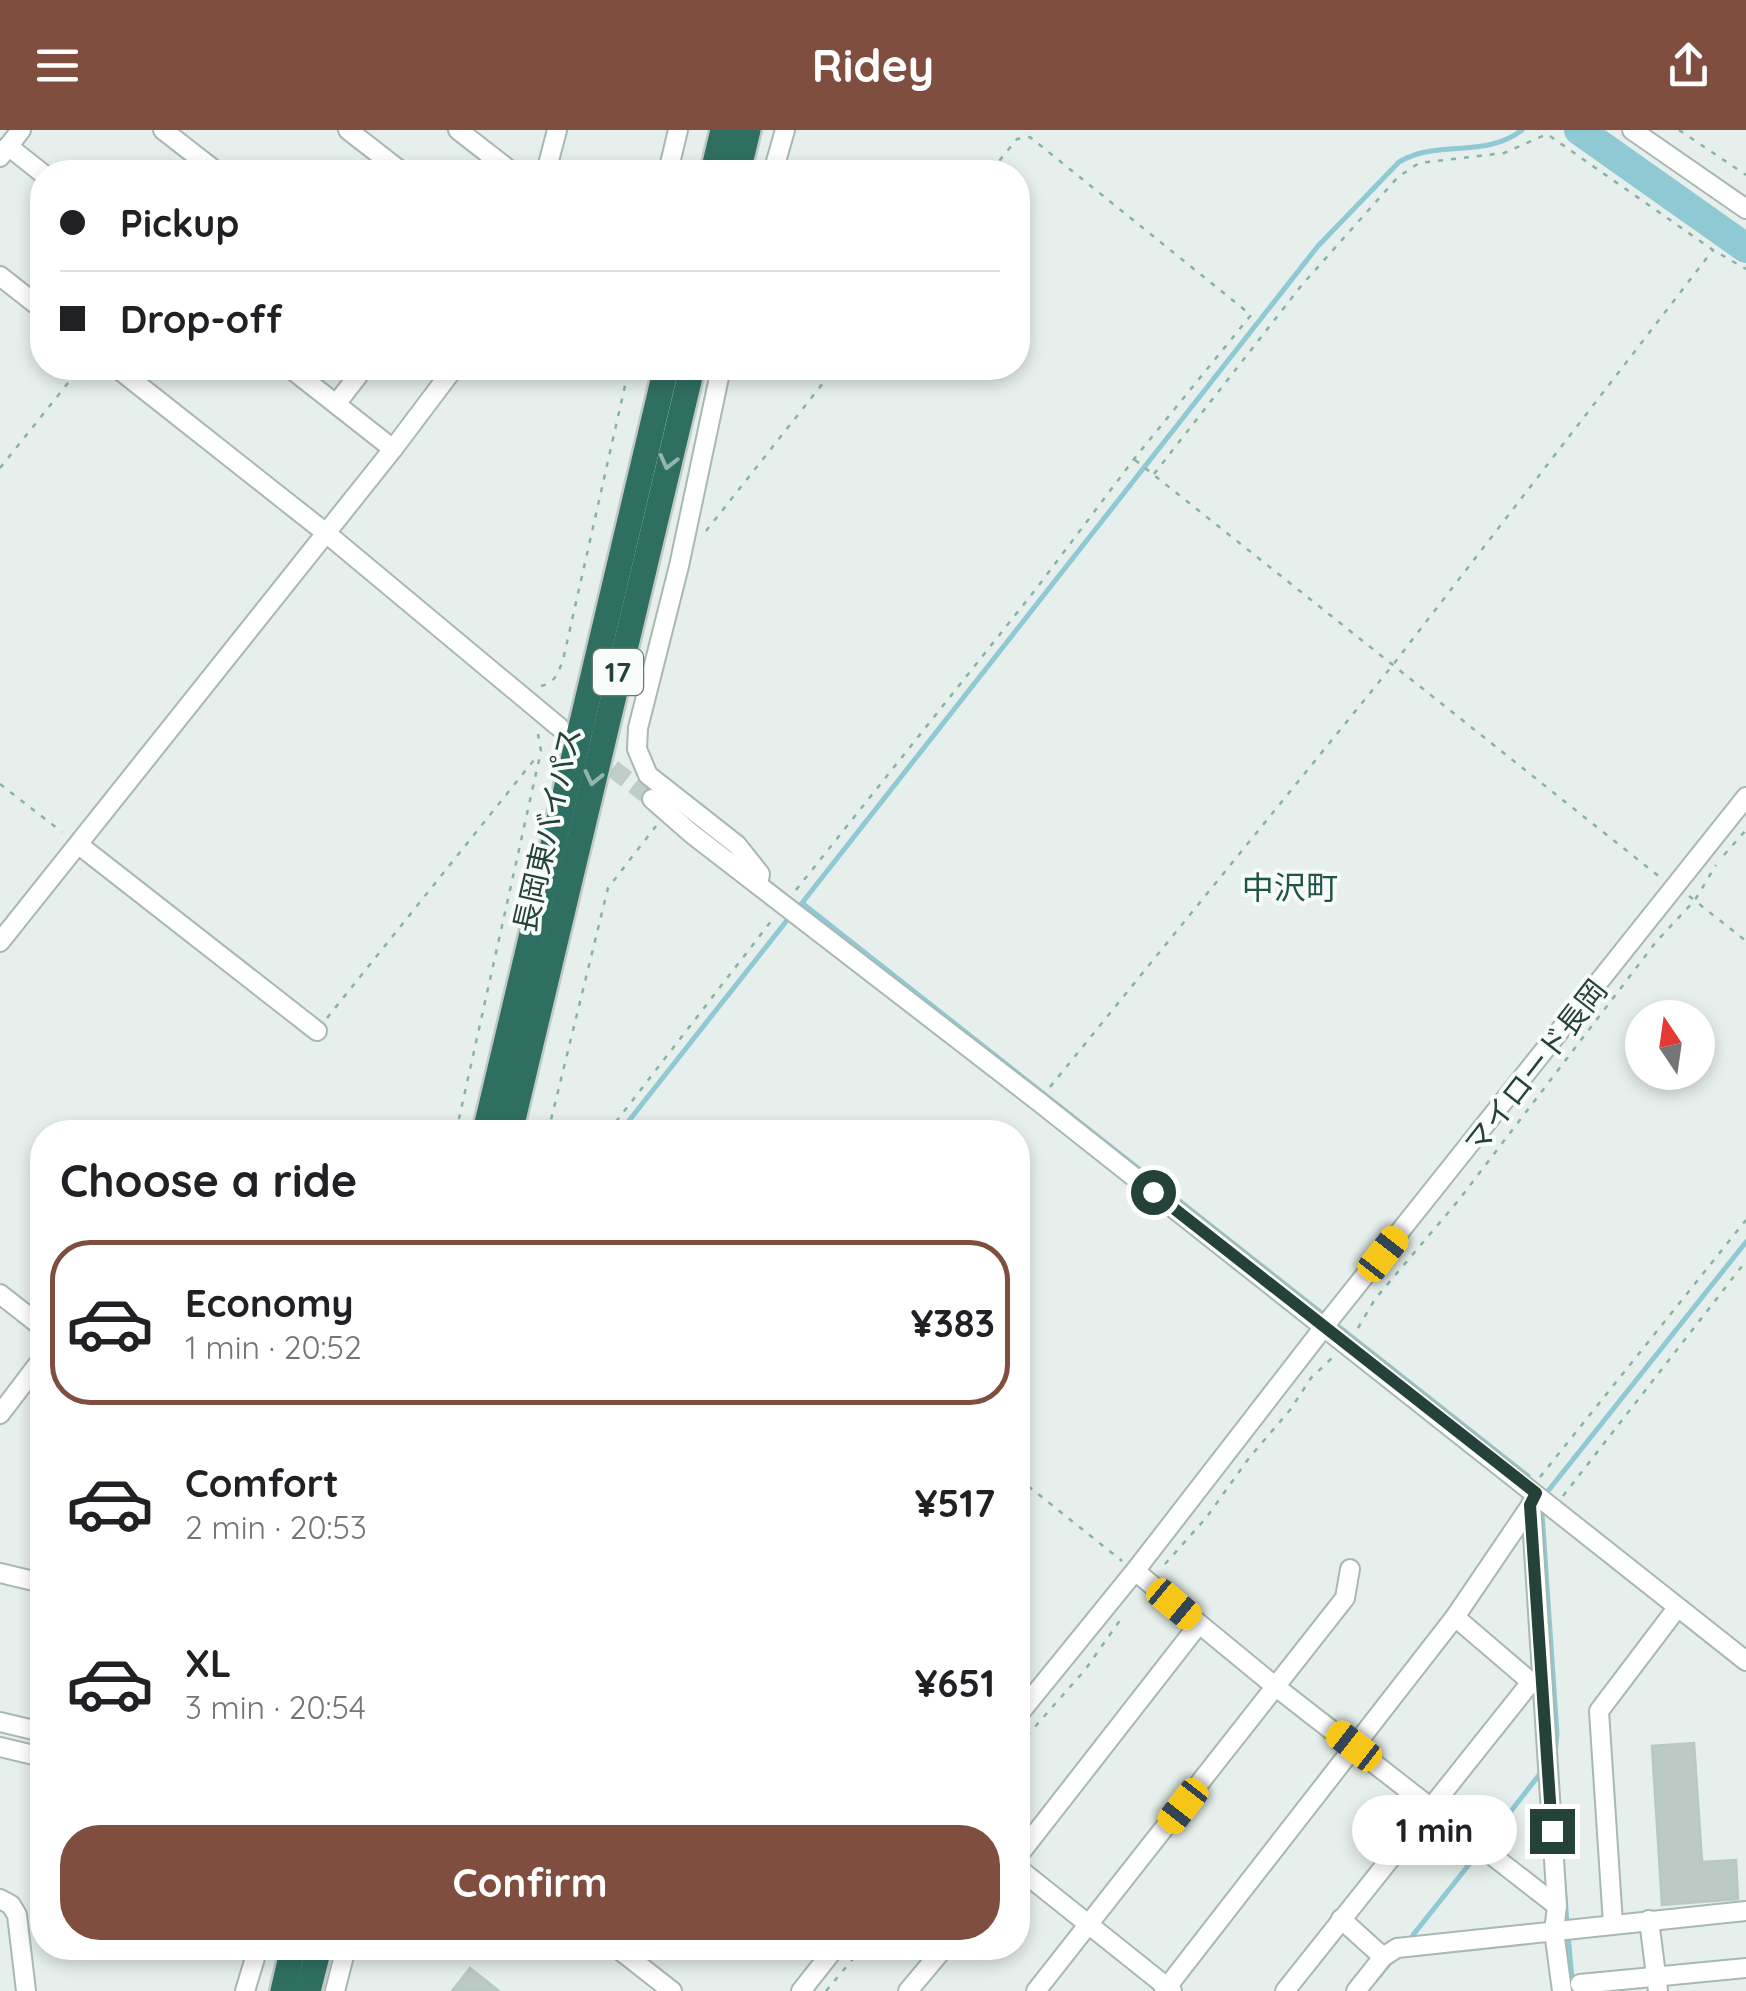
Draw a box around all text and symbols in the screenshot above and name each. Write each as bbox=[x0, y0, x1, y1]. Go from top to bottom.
text: Ridey bbox=[812, 37, 934, 93]
icon: menu bbox=[30, 38, 85, 93]
icon: share bbox=[1661, 38, 1716, 93]
text: Pickup bbox=[120, 199, 239, 247]
text: Drop-off bbox=[120, 295, 282, 343]
one-way arrow bbox=[659, 453, 680, 470]
road number: 17 bbox=[593, 649, 643, 695]
street label: 長岡東バイパス bbox=[505, 723, 589, 936]
one-way arrow bbox=[584, 769, 605, 786]
district label: 中沢町 bbox=[1242, 867, 1338, 907]
street label: マイロード長岡 bbox=[1456, 972, 1615, 1161]
north arrow bbox=[1625, 1000, 1715, 1090]
map controls bbox=[1625, 1000, 1715, 1090]
text: Choose a ride bbox=[60, 1152, 357, 1208]
route start bbox=[1131, 1170, 1176, 1215]
car bbox=[1353, 1221, 1413, 1287]
icon: car bbox=[65, 1278, 155, 1368]
text: Economy bbox=[185, 1279, 354, 1327]
text: ¥383 bbox=[911, 1299, 995, 1347]
text: 1 min · 20:52 bbox=[185, 1327, 362, 1367]
icon: car bbox=[65, 1458, 155, 1548]
text: Comfort bbox=[185, 1459, 339, 1507]
text: ¥517 bbox=[915, 1479, 995, 1527]
text: 2 min · 20:53 bbox=[185, 1507, 367, 1547]
car bbox=[1141, 1573, 1207, 1635]
icon: car bbox=[65, 1638, 155, 1728]
text: XL bbox=[185, 1639, 231, 1687]
text: ¥651 bbox=[915, 1659, 995, 1707]
text: 3 min · 20:54 bbox=[185, 1687, 366, 1727]
car bbox=[1321, 1716, 1387, 1776]
car bbox=[1153, 1773, 1213, 1839]
callout: 1 min bbox=[1352, 1796, 1517, 1866]
route end bbox=[1530, 1809, 1575, 1854]
text: 1 min bbox=[1396, 1810, 1473, 1850]
button: Confirm bbox=[60, 1825, 1000, 1940]

